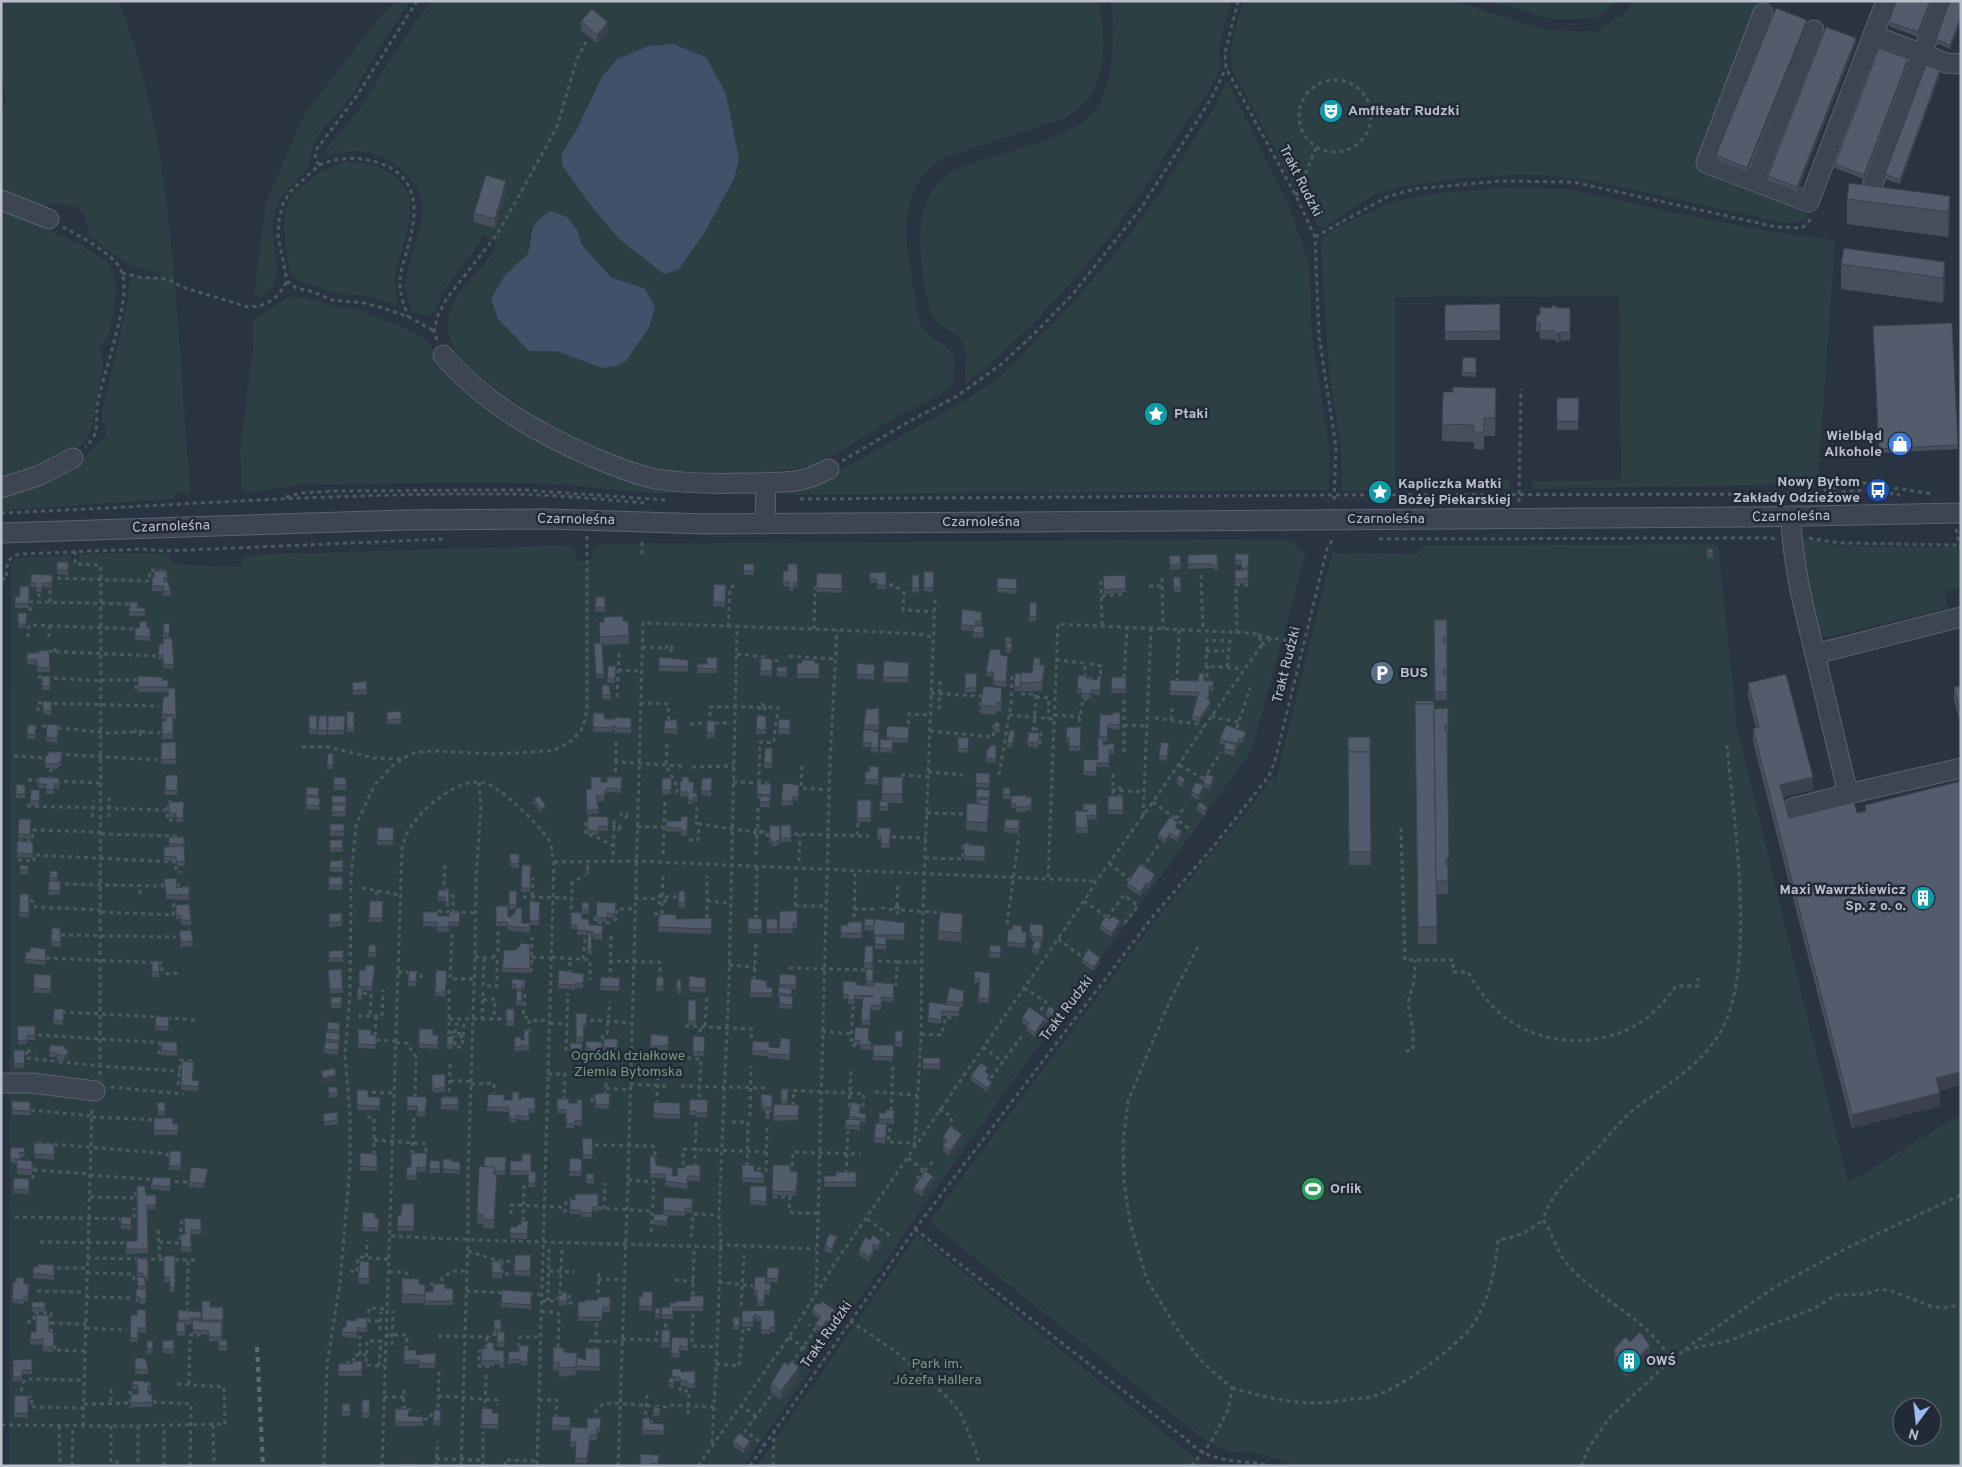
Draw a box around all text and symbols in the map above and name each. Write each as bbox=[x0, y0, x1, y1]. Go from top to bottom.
theatre icon: Amfiteatr Rudzki bbox=[1318, 98, 1344, 124]
place label: Amfiteatr Rudzki bbox=[1348, 103, 1459, 120]
street label: Trakt Rudzki bbox=[1275, 142, 1325, 220]
place icon: Ptaki bbox=[1143, 401, 1169, 427]
place label: Ptaki bbox=[1174, 406, 1208, 423]
place label: Wielbłąd Alkohole bbox=[1824, 428, 1882, 461]
shop icon: Wielbłąd Alkohole bbox=[1887, 431, 1913, 457]
place label: Nowy Bytom Zakłady Odzieżowe bbox=[1733, 474, 1860, 507]
place label: Kapliczka Matki Bożej Piekarskiej bbox=[1398, 476, 1511, 509]
bus stop icon: Nowy Bytom Zakłady Odzieżowe bbox=[1865, 477, 1891, 503]
place icon: Kapliczka Matki Bożej Piekarskiej bbox=[1367, 479, 1393, 505]
street label: Czarnoleśna bbox=[1752, 508, 1830, 526]
street label: Czarnoleśna bbox=[537, 511, 615, 529]
street label: Czarnoleśna bbox=[1347, 511, 1425, 528]
street label: Czarnoleśna bbox=[942, 514, 1020, 531]
street label: Czarnoleśna bbox=[132, 517, 210, 537]
street label: Trakt Rudzki bbox=[1269, 625, 1305, 705]
parking icon: BUS bbox=[1369, 660, 1395, 686]
place label: BUS bbox=[1400, 665, 1428, 682]
place label: Maxi Wawrzkiewicz Sp. z o. o. bbox=[1779, 882, 1906, 915]
building icon: Maxi Wawrzkiewicz Sp. z o. o. bbox=[1910, 885, 1936, 911]
street label: Trakt Rudzki bbox=[1037, 973, 1097, 1045]
park label: Ogródki działkowe Ziemia Bytomska bbox=[571, 1048, 685, 1081]
sports icon: Orlik bbox=[1300, 1176, 1326, 1202]
place label: Orlik bbox=[1330, 1181, 1362, 1198]
street label: Trakt Rudzki bbox=[798, 1298, 856, 1372]
building icon: OWŚ bbox=[1616, 1348, 1642, 1374]
place label: OWŚ bbox=[1646, 1352, 1676, 1370]
park label: Park im. Józefa Hallera bbox=[892, 1356, 982, 1389]
north arrow bbox=[1892, 1397, 1942, 1447]
text: N bbox=[1907, 1424, 1921, 1443]

